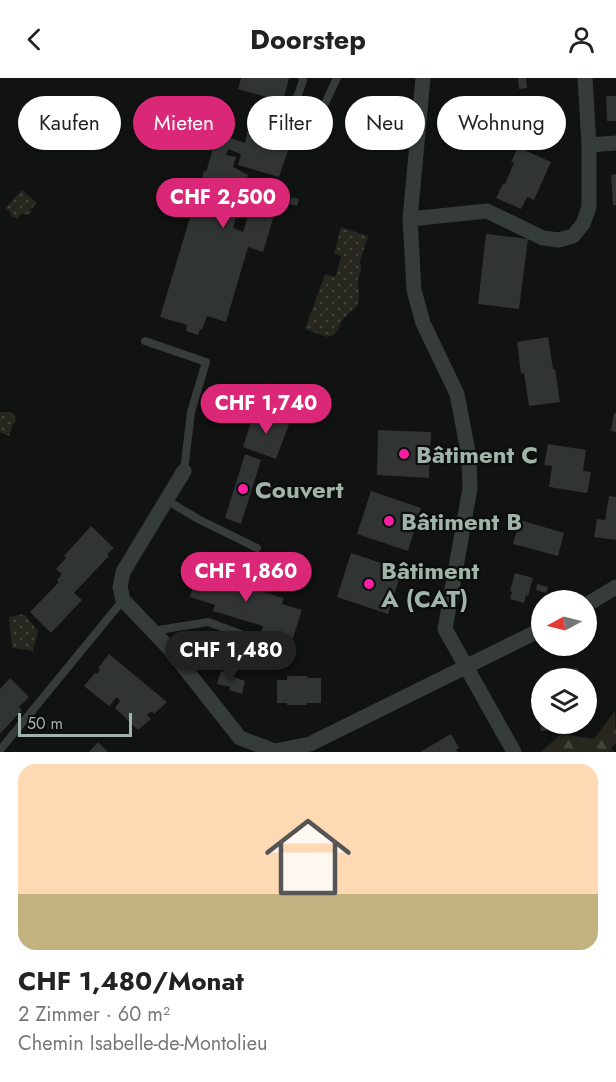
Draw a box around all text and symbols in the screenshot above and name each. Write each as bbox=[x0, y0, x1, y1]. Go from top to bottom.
text: Doorstep bbox=[250, 20, 366, 59]
icon: back bbox=[18, 23, 51, 56]
icon: person bbox=[565, 23, 598, 56]
chip: Kaufen bbox=[18, 96, 121, 150]
chip: Mieten bbox=[133, 96, 235, 150]
chip: Filter bbox=[247, 96, 333, 150]
chip: Neu bbox=[345, 96, 425, 150]
chip: Wohnung bbox=[437, 96, 566, 150]
pin: CHF 2,500 bbox=[154, 178, 292, 229]
text: CHF 2,500 bbox=[170, 183, 276, 212]
pin: CHF 1,740 bbox=[197, 384, 335, 435]
text: CHF 1,740 bbox=[215, 389, 317, 418]
place label: Bâtiment C bbox=[416, 437, 538, 472]
marker: Bâtiment C bbox=[397, 447, 411, 461]
place label: Couvert bbox=[255, 472, 344, 507]
marker: Couvert bbox=[236, 482, 250, 496]
place label: Bâtiment B bbox=[401, 504, 522, 539]
marker: Bâtiment B bbox=[382, 514, 396, 528]
pin: CHF 1,860 bbox=[177, 552, 315, 603]
place label: Bâtiment A (CAT) bbox=[380, 553, 479, 616]
text: CHF 1,860 bbox=[195, 557, 297, 586]
marker: Bâtiment A (CAT) bbox=[362, 577, 376, 591]
north arrow bbox=[531, 590, 597, 656]
map controls bbox=[531, 590, 597, 734]
pin: CHF 1,480 bbox=[162, 631, 300, 682]
text: CHF 1,480 bbox=[179, 636, 283, 665]
button: layers bbox=[531, 668, 597, 734]
scale bar bbox=[18, 710, 132, 738]
text: 50 m bbox=[27, 712, 63, 735]
icon: home bbox=[254, 803, 362, 911]
text: CHF 1,480/Monat bbox=[18, 962, 244, 1000]
text: 2 Zimmer · 60 m² bbox=[18, 1000, 170, 1029]
text: Chemin Isabelle-de-Montolieu bbox=[18, 1029, 268, 1058]

